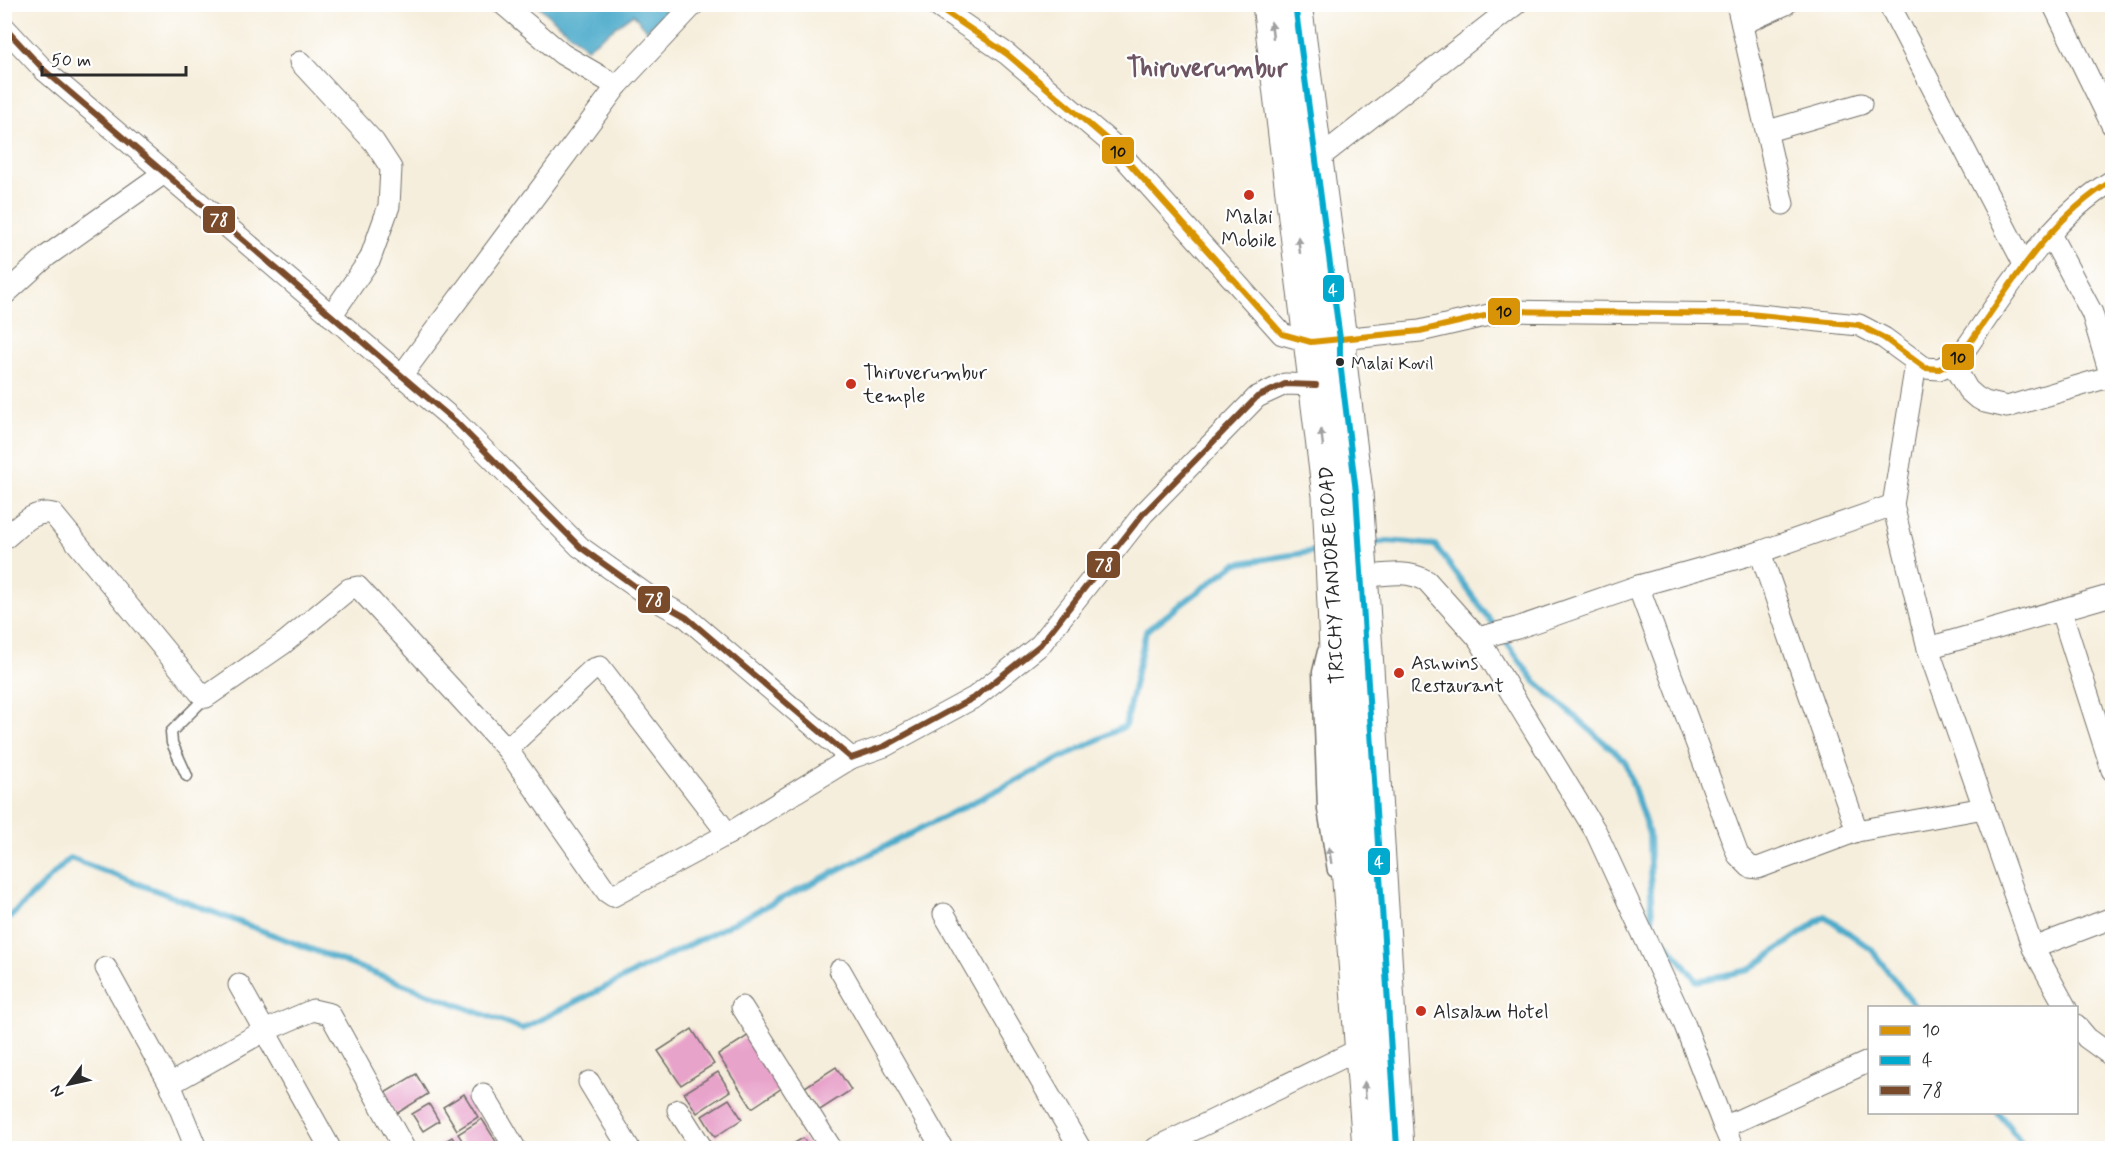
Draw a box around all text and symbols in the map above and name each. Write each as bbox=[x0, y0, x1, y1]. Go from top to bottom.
one-way arrow bbox=[1267, 21, 1277, 40]
scale bar bbox=[42, 39, 186, 77]
text: 50 m bbox=[51, 49, 91, 73]
district label: Thiruverumbur bbox=[1126, 52, 1289, 86]
line badge: 10 bbox=[1101, 136, 1135, 165]
text: 10 bbox=[1110, 142, 1126, 163]
marker: Malai Mobile bbox=[1242, 188, 1256, 202]
place label: Malai Mobile bbox=[1221, 204, 1277, 254]
line badge: 78 bbox=[202, 205, 236, 234]
text: 78 bbox=[210, 210, 228, 231]
one-way arrow bbox=[1294, 235, 1303, 254]
line badge: 4 bbox=[1322, 274, 1345, 303]
text: 4 bbox=[1328, 280, 1338, 301]
line badge: 10 bbox=[1487, 297, 1521, 326]
text: 10 bbox=[1496, 302, 1512, 323]
line badge: 10 bbox=[1941, 343, 1975, 371]
text: 10 bbox=[1950, 348, 1966, 369]
place label: Malai Kovil bbox=[1351, 352, 1434, 376]
marker: Malai Kovil bbox=[1334, 356, 1346, 368]
place label: Thiruverumbur temple bbox=[862, 360, 988, 410]
marker: Thiruverumbur temple bbox=[844, 377, 858, 391]
one-way arrow bbox=[1318, 429, 1327, 448]
street label: TRICHY TANJORE ROAD bbox=[1313, 465, 1352, 684]
line badge: 78 bbox=[1086, 550, 1121, 579]
text: 78 bbox=[1095, 555, 1113, 576]
line badge: 78 bbox=[637, 585, 671, 614]
text: 78 bbox=[645, 590, 663, 611]
place label: Ashwins Restaurant bbox=[1411, 650, 1504, 700]
marker: Ashwins Restaurant bbox=[1392, 666, 1406, 680]
one-way arrow bbox=[1326, 845, 1335, 864]
line badge: 4 bbox=[1367, 847, 1391, 876]
text: 4 bbox=[1374, 852, 1384, 873]
place label: Alsalam Hotel bbox=[1433, 999, 1549, 1026]
marker: Alsalam Hotel bbox=[1414, 1004, 1428, 1018]
legend bbox=[1868, 1006, 2078, 1114]
text: 10 bbox=[1922, 1019, 1940, 1043]
text: 4 bbox=[1922, 1049, 1932, 1073]
north arrow bbox=[39, 1054, 99, 1114]
text: 78 bbox=[1922, 1079, 1943, 1103]
text: N bbox=[46, 1081, 69, 1102]
one-way arrow bbox=[1361, 1081, 1370, 1100]

